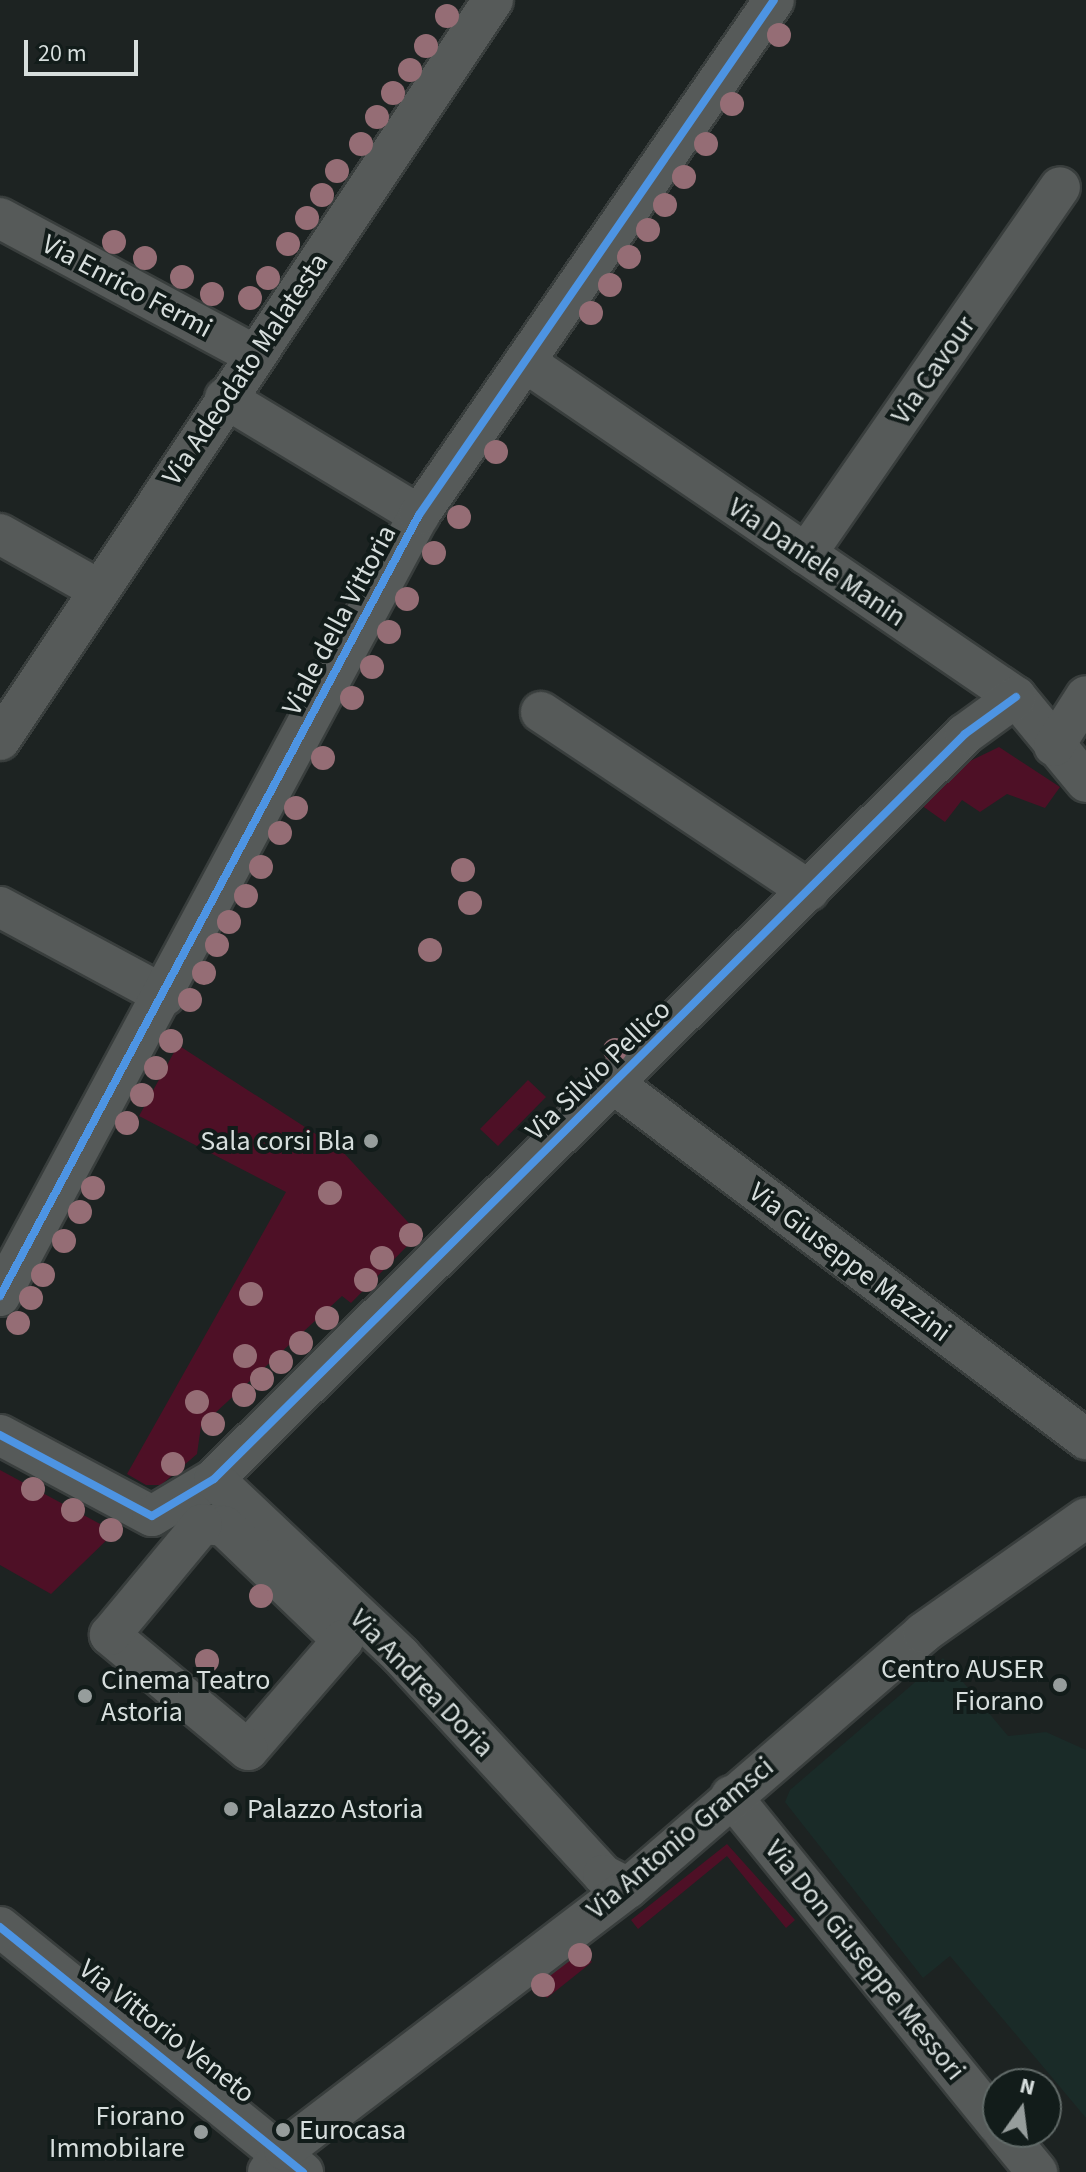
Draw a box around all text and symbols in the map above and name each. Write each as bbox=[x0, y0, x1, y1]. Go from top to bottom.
scale bar bbox=[28, 24, 142, 74]
text: 20 m bbox=[38, 36, 87, 71]
street label: Via Enrico Fermi bbox=[36, 227, 218, 345]
street label: Via Adeodato Malatesta bbox=[155, 247, 335, 491]
street label: Via Cavour bbox=[884, 309, 982, 431]
street label: Via Daniele Manin bbox=[722, 490, 912, 634]
street label: Viale della Vittoria bbox=[275, 519, 403, 721]
street label: Via Silvio Pellico bbox=[519, 993, 677, 1147]
place label: Sala corsi Bla bbox=[200, 1124, 355, 1158]
marker: Sala corsi Bla bbox=[362, 1132, 380, 1150]
street label: Via Giuseppe Mazzini bbox=[742, 1175, 958, 1349]
street label: Via Andrea Doria bbox=[343, 1602, 501, 1764]
place label: Centro AUSER Fiorano bbox=[881, 1652, 1044, 1718]
place label: Cinema Teatro Astoria bbox=[101, 1663, 270, 1729]
marker: Centro AUSER Fiorano bbox=[1051, 1676, 1069, 1694]
marker: Cinema Teatro Astoria bbox=[76, 1687, 94, 1705]
street label: Via Antonio Gramsci bbox=[580, 1750, 780, 1926]
place label: Palazzo Astoria bbox=[247, 1792, 423, 1826]
marker: Palazzo Astoria bbox=[222, 1800, 240, 1818]
street label: Via Don Giuseppe Messori bbox=[758, 1833, 972, 2087]
street label: Via Vittorio Veneto bbox=[72, 1952, 262, 2110]
north arrow bbox=[982, 2068, 1062, 2148]
text: N bbox=[1016, 2069, 1038, 2104]
place label: Fiorano Immobilare bbox=[49, 2099, 185, 2165]
place label: Eurocasa bbox=[299, 2113, 406, 2147]
marker: Eurocasa bbox=[274, 2121, 292, 2139]
marker: Fiorano Immobilare bbox=[192, 2123, 210, 2141]

